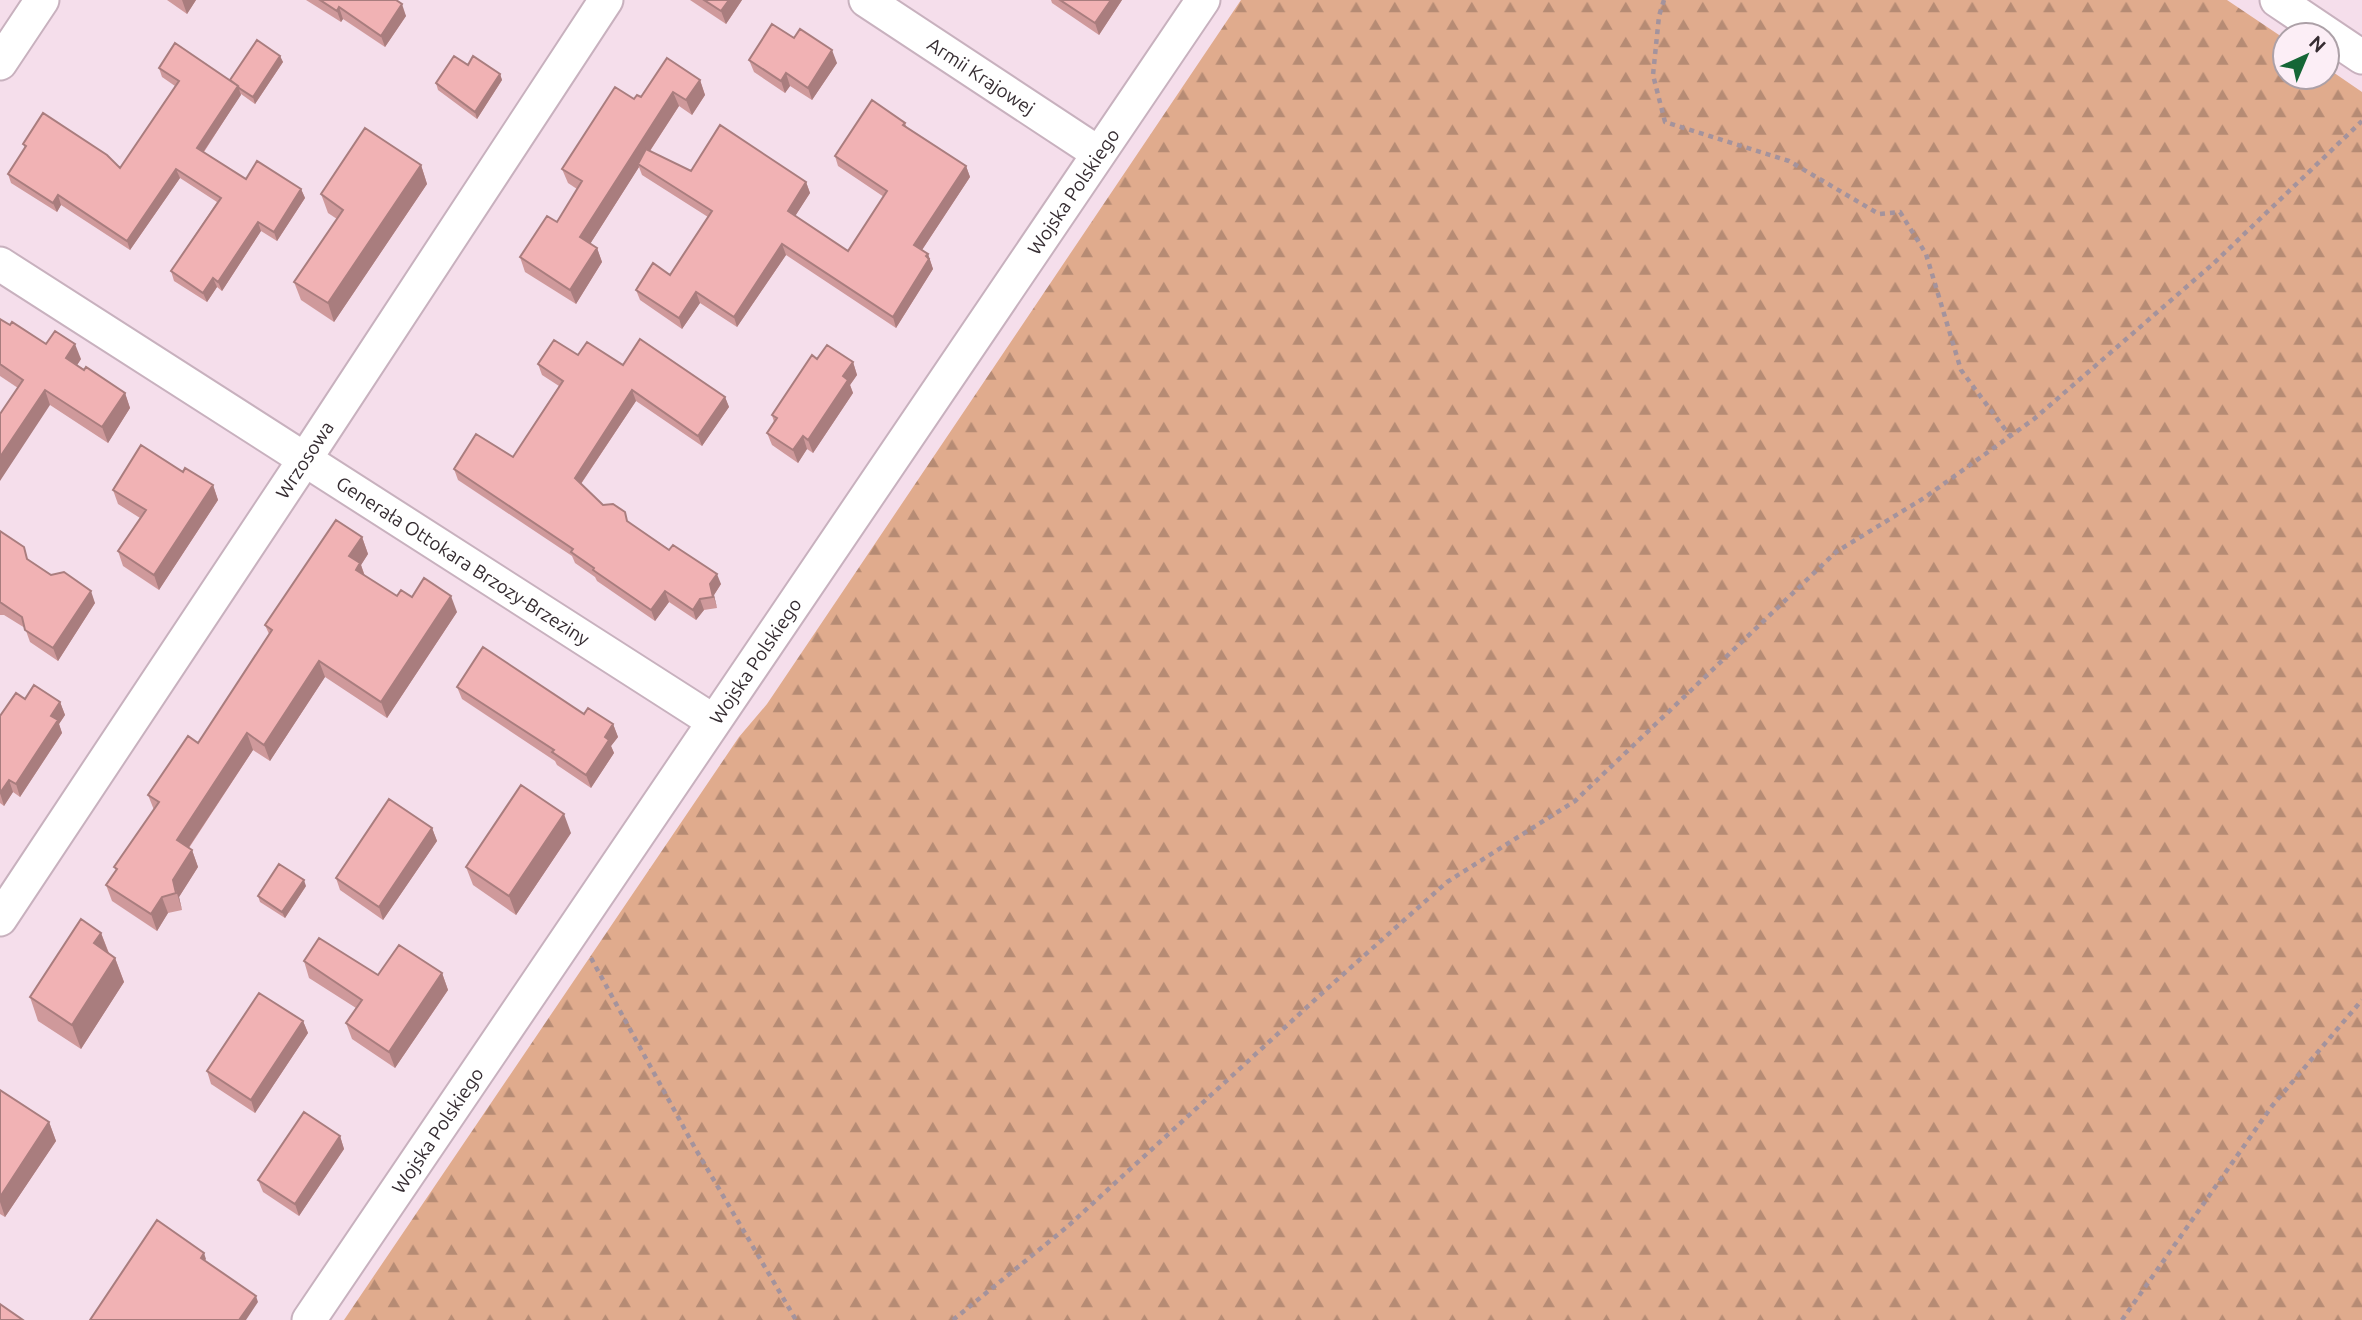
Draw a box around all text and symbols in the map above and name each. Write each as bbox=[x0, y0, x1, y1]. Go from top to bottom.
north arrow bbox=[2271, 21, 2341, 91]
text: N bbox=[2305, 31, 2331, 57]
street label: Armii Krajowej bbox=[924, 33, 1039, 119]
street label: Wojska Polskiego bbox=[1023, 124, 1124, 259]
street label: Wrzosowa bbox=[271, 417, 338, 503]
street label: Generała Ottokara Brzozy-Brzeziny bbox=[332, 472, 594, 650]
street label: Wojska Polskiego bbox=[705, 594, 806, 728]
street label: Wojska Polskiego bbox=[387, 1063, 488, 1198]

